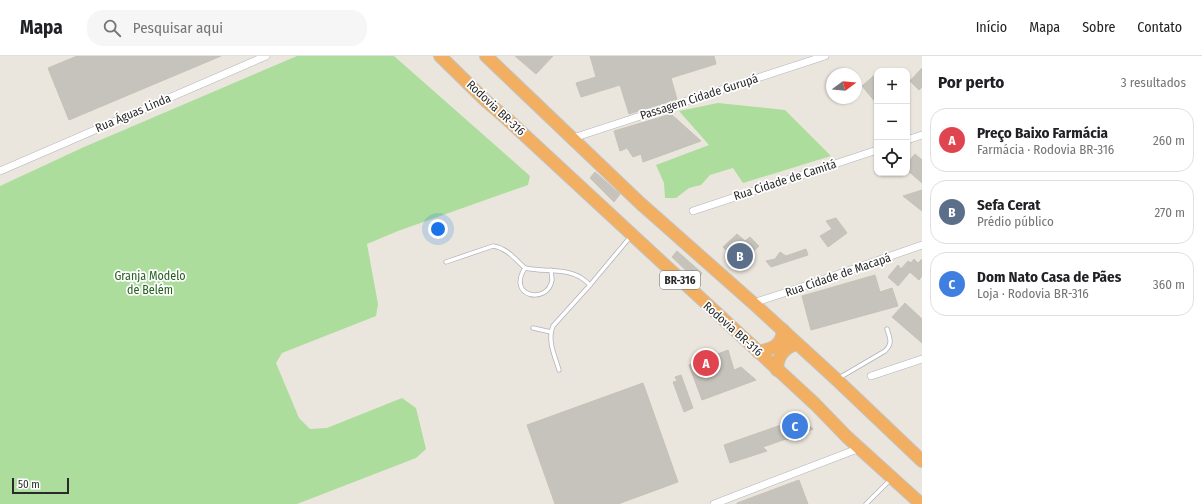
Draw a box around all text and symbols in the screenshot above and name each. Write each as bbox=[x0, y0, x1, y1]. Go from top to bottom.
search box bbox=[87, 10, 367, 46]
text: Mapa bbox=[20, 16, 63, 39]
icon: search bbox=[101, 17, 123, 39]
text: Pesquisar aqui bbox=[133, 19, 223, 37]
text: Início bbox=[976, 19, 1007, 36]
text: Mapa bbox=[1029, 19, 1060, 36]
text: Sobre bbox=[1082, 19, 1115, 36]
text: Contato bbox=[1137, 19, 1182, 36]
north arrow bbox=[826, 68, 862, 104]
map controls bbox=[874, 68, 910, 176]
button: + bbox=[874, 68, 910, 104]
street label: Passagem Cidade Gurupá bbox=[638, 71, 760, 123]
text: Por perto bbox=[938, 72, 1004, 93]
text: 3 resultados bbox=[1121, 75, 1186, 90]
street label: Rodovia BR-316 bbox=[464, 77, 528, 139]
street label: Rua Águas Linda bbox=[93, 90, 173, 135]
button: − bbox=[874, 104, 910, 140]
text: Preço Baixo Farmácia bbox=[977, 124, 1108, 142]
text: A bbox=[948, 133, 956, 148]
text: 260 m bbox=[1153, 133, 1185, 148]
button: locate bbox=[874, 140, 910, 176]
text: Farmácia · Rodovia BR-316 bbox=[977, 142, 1114, 157]
street label: Rua Cidade de Camitá bbox=[732, 157, 838, 203]
text: Sefa Cerat bbox=[977, 196, 1041, 214]
text: B bbox=[948, 205, 956, 220]
text: 270 m bbox=[1154, 205, 1185, 220]
text: Prédio público bbox=[977, 214, 1054, 229]
your location bbox=[428, 219, 448, 239]
pin: B bbox=[727, 241, 753, 271]
street label: Rua Cidade de Macapá bbox=[783, 250, 893, 300]
text: Dom Nato Casa de Pães bbox=[977, 268, 1121, 286]
park label: Granja Modelo de Belém bbox=[114, 269, 186, 297]
road number: BR-316 bbox=[660, 271, 700, 289]
text: C bbox=[949, 277, 955, 292]
text: 360 m bbox=[1153, 277, 1185, 292]
text: Loja · Rodovia BR-316 bbox=[977, 286, 1089, 301]
street label: Rodovia BR-316 bbox=[701, 299, 765, 359]
pin: A bbox=[693, 348, 719, 378]
pin: C bbox=[782, 411, 808, 441]
scale bar bbox=[12, 476, 69, 495]
text: 50 m bbox=[18, 478, 40, 491]

